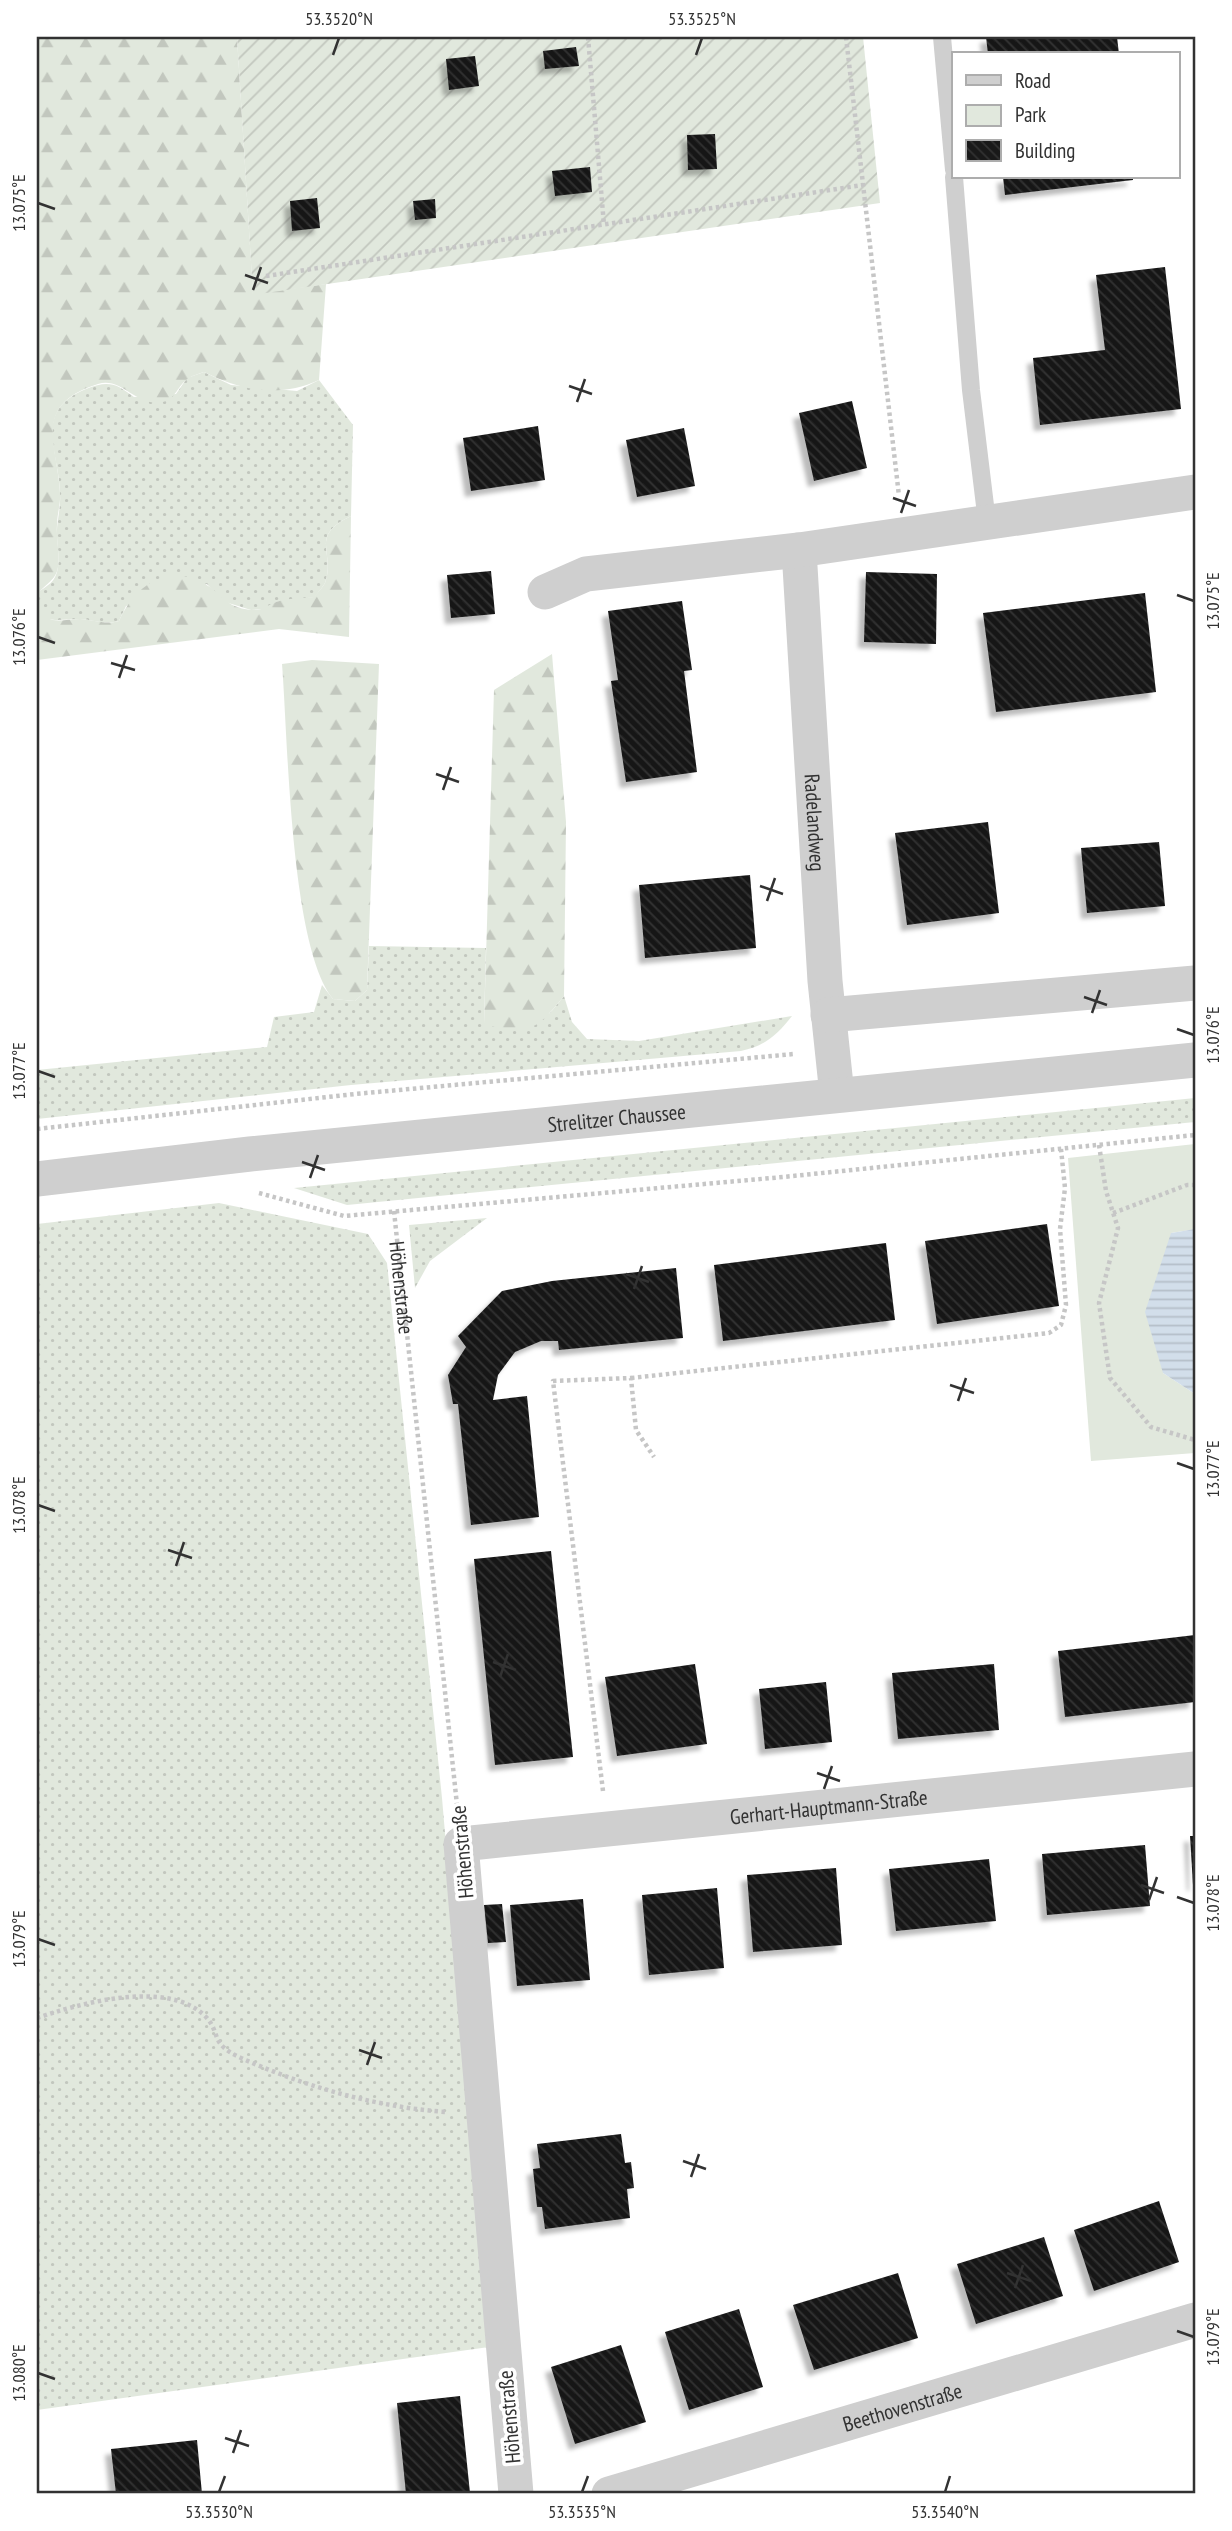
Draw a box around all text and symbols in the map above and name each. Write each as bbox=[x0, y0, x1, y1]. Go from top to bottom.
text: 53.3520°N bbox=[305, 7, 373, 30]
text: 53.3525°N bbox=[668, 7, 736, 30]
legend bbox=[952, 52, 1180, 178]
text: Road bbox=[1015, 67, 1051, 94]
text: Park bbox=[1015, 101, 1046, 128]
text: Building bbox=[1015, 137, 1075, 164]
text: 13.075°E bbox=[7, 174, 30, 232]
text: 13.075°E bbox=[1201, 572, 1224, 630]
text: 13.076°E bbox=[7, 608, 30, 666]
street label: Radelandweg bbox=[799, 773, 832, 872]
text: 13.076°E bbox=[1201, 1006, 1224, 1064]
text: 13.077°E bbox=[7, 1042, 30, 1100]
street label: Strelitzer Chaussee bbox=[546, 1097, 687, 1138]
street label: Höhenstraße bbox=[384, 1240, 420, 1335]
text: 13.077°E bbox=[1201, 1440, 1224, 1498]
text: 13.078°E bbox=[7, 1476, 30, 1534]
street label: Gerhart-Hauptmann-Straße bbox=[729, 1783, 929, 1830]
street label: Höhenstraße bbox=[444, 1804, 480, 1900]
text: 13.078°E bbox=[1201, 1874, 1224, 1932]
text: 13.079°E bbox=[7, 1910, 30, 1968]
text: 13.079°E bbox=[1201, 2308, 1224, 2366]
text: 13.080°E bbox=[7, 2344, 30, 2402]
street label: Höhenstraße bbox=[491, 2369, 527, 2465]
street label: Beethovenstraße bbox=[839, 2376, 965, 2437]
text: 53.3530°N bbox=[185, 2500, 253, 2523]
text: 53.3535°N bbox=[548, 2500, 616, 2523]
text: 53.3540°N bbox=[911, 2500, 979, 2523]

